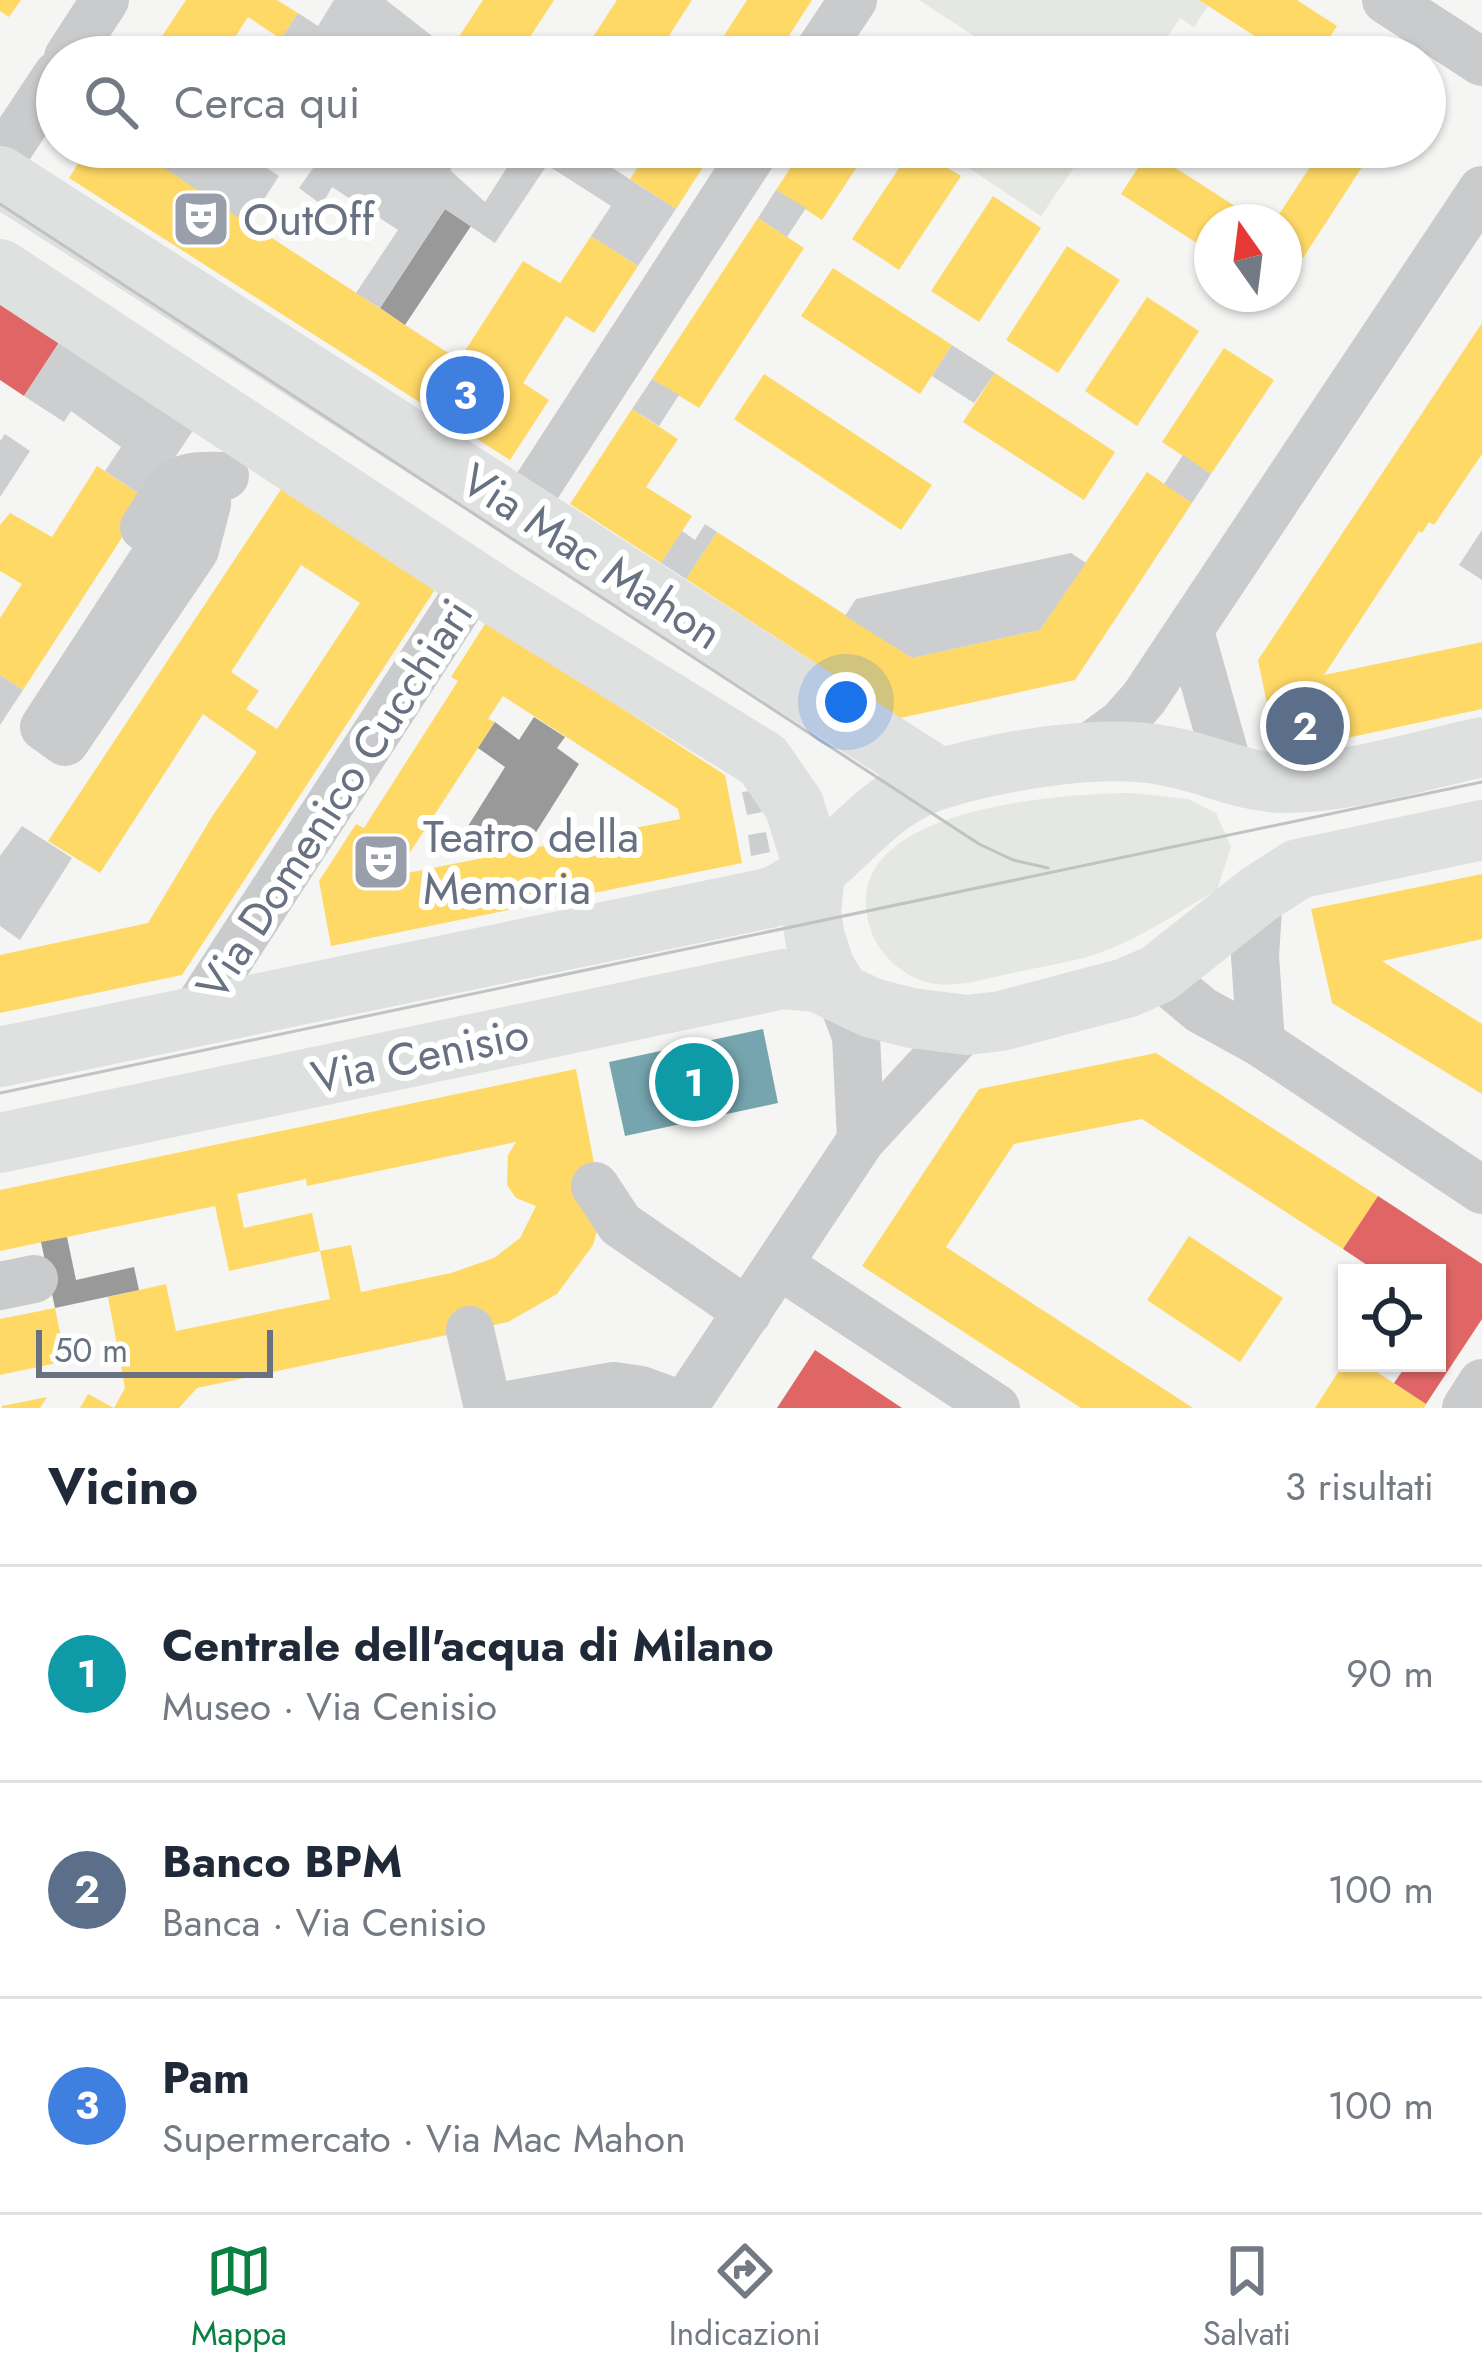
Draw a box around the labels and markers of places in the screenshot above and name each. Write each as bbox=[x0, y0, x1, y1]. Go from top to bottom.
place label: OutOff bbox=[243, 187, 375, 252]
theatre icon: OutOff bbox=[170, 188, 232, 250]
pin: 3 bbox=[426, 350, 504, 440]
pin: 2 bbox=[1266, 681, 1344, 771]
place label: Teatro della Memoria bbox=[423, 804, 639, 921]
theatre icon: Teatro della Memoria bbox=[350, 831, 412, 893]
pin: 1 bbox=[655, 1037, 733, 1127]

